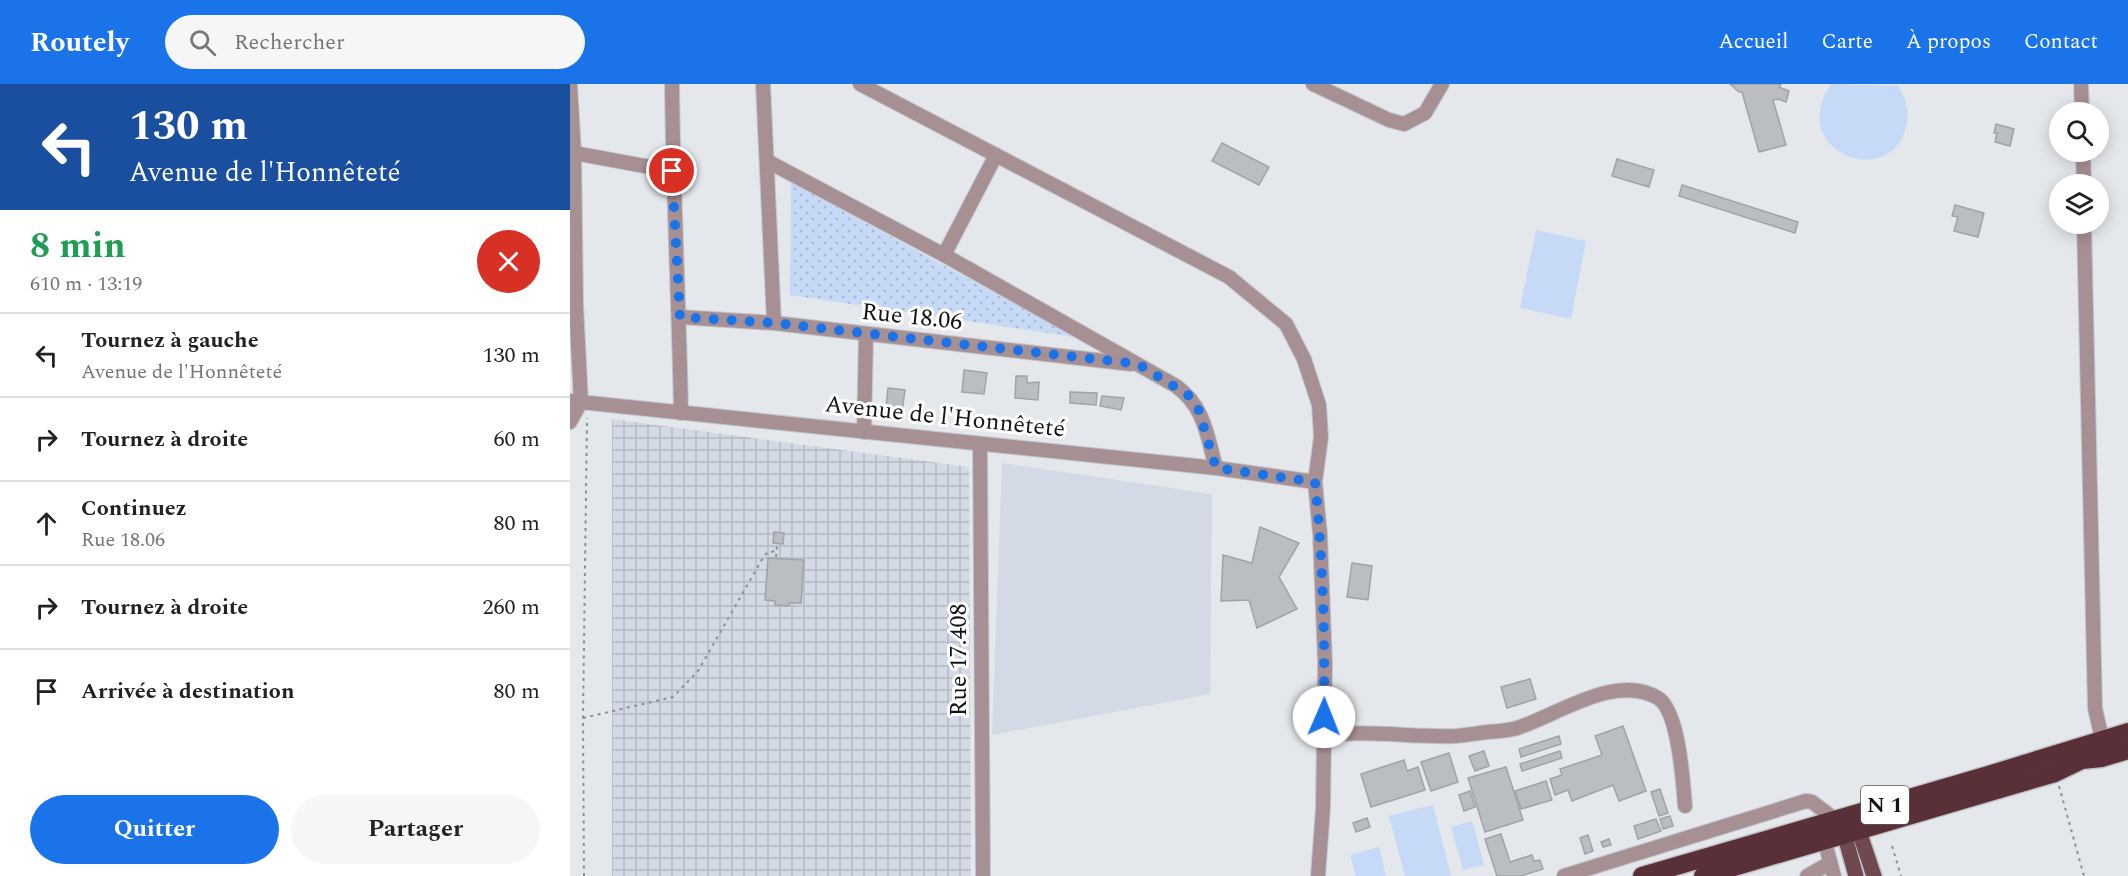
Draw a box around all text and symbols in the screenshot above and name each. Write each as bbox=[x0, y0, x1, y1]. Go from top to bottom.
search box bbox=[165, 15, 585, 69]
text: Routely bbox=[30, 21, 129, 64]
icon: search bbox=[186, 26, 219, 59]
text: Rechercher bbox=[234, 26, 345, 59]
text: Accueil bbox=[1718, 26, 1789, 58]
text: Carte bbox=[1822, 26, 1873, 58]
text: À propos bbox=[1906, 26, 1991, 58]
text: Contact bbox=[2024, 26, 2098, 58]
text: 130 m bbox=[129, 95, 248, 158]
map controls bbox=[2049, 102, 2109, 234]
button: search bbox=[2049, 102, 2109, 162]
icon: left bbox=[30, 108, 108, 186]
pin bbox=[646, 145, 697, 196]
text: Avenue de l'Honnêteté bbox=[129, 152, 401, 194]
icon: arrive bbox=[655, 154, 688, 187]
button: layers bbox=[2049, 174, 2109, 234]
text: 8 min bbox=[30, 219, 126, 274]
button: close bbox=[477, 230, 540, 293]
text: 610 m · 13:19 bbox=[30, 269, 142, 299]
street label: Rue 18.06 bbox=[860, 294, 964, 340]
text: Tournez à gauche bbox=[81, 324, 259, 357]
icon: left bbox=[30, 339, 63, 372]
text: 130 m bbox=[483, 339, 540, 372]
text: Avenue de l'Honnêteté bbox=[81, 357, 282, 387]
street label: Avenue de l'Honnêteté bbox=[823, 386, 1067, 448]
icon: right bbox=[30, 423, 63, 456]
text: Tournez à droite bbox=[81, 423, 248, 456]
text: 60 m bbox=[494, 423, 540, 456]
text: Continuez bbox=[81, 492, 187, 525]
icon: ahead bbox=[30, 507, 63, 540]
text: 80 m bbox=[494, 507, 540, 540]
text: Rue 18.06 bbox=[81, 525, 165, 555]
icon: right bbox=[30, 591, 63, 624]
text: Tournez à droite bbox=[81, 591, 248, 624]
text: 260 m bbox=[483, 591, 540, 624]
street label: Rue 17.408 bbox=[941, 604, 977, 716]
icon: arrive bbox=[30, 675, 63, 708]
text: Arrivée à destination bbox=[81, 675, 295, 708]
text: 80 m bbox=[494, 675, 540, 708]
position arrow bbox=[1292, 685, 1356, 749]
road number: N 1 bbox=[1861, 786, 1909, 824]
button: Quitter bbox=[30, 795, 279, 864]
button: Partager bbox=[291, 795, 540, 864]

